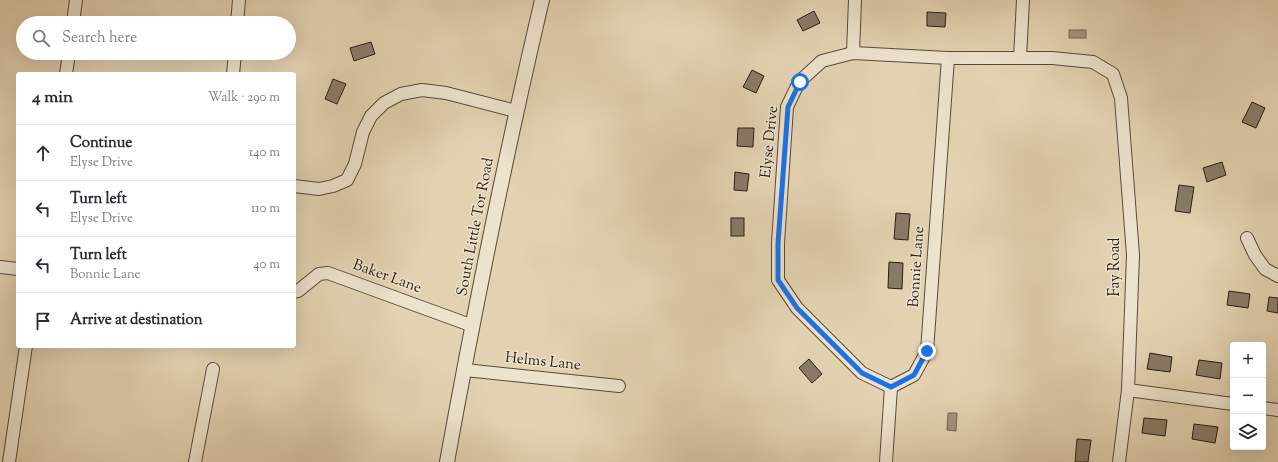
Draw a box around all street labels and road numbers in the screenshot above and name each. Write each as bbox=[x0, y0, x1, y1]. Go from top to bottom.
street label: Elyse Drive bbox=[756, 105, 784, 179]
street label: South Little Tor Road bbox=[452, 155, 500, 298]
street label: Bonnie Lane bbox=[904, 226, 930, 308]
street label: Fay Road bbox=[1105, 237, 1126, 297]
street label: Baker Lane bbox=[350, 255, 424, 299]
street label: Helms Lane bbox=[504, 348, 582, 376]

